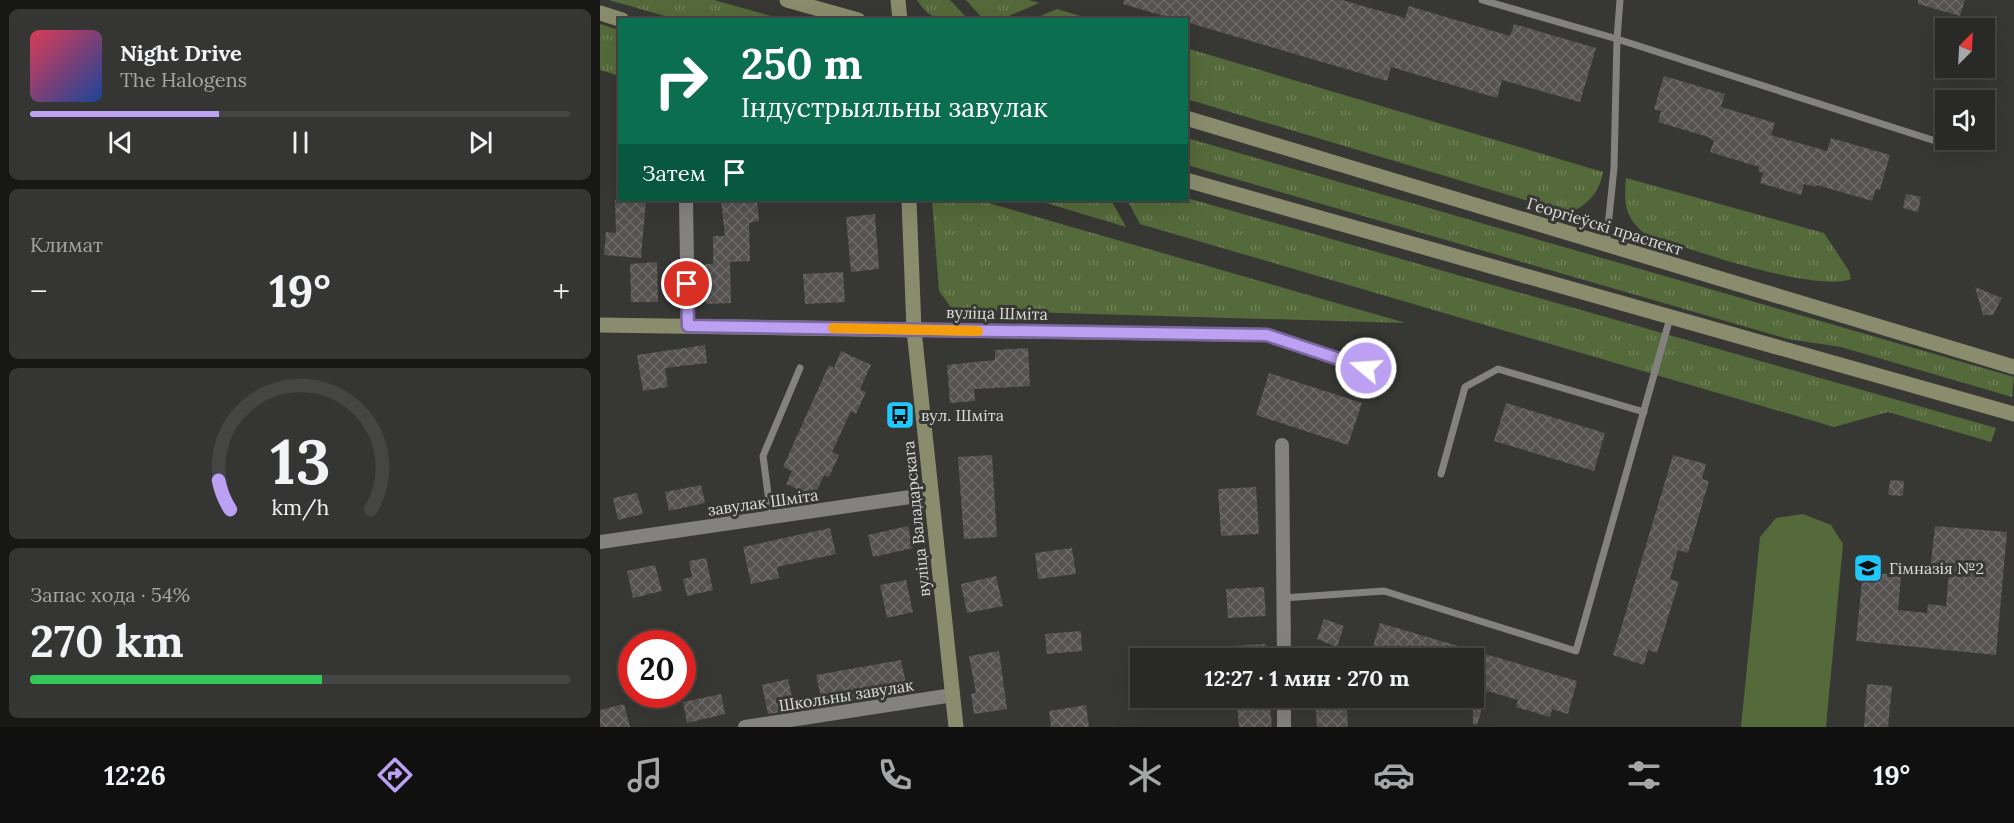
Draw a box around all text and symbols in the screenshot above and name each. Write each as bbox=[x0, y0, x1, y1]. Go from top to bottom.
north arrow bbox=[1935, 18, 1995, 78]
map controls bbox=[1935, 18, 1995, 150]
text: 250 m bbox=[741, 37, 862, 91]
text: Night Drive bbox=[120, 39, 242, 67]
icon: right bbox=[642, 42, 720, 120]
text: The Halogens bbox=[120, 67, 247, 92]
text: Індустрыяльны завулак bbox=[741, 90, 1048, 124]
button: sound bbox=[1935, 90, 1995, 150]
icon: previous bbox=[104, 126, 137, 159]
icon: pause bbox=[284, 126, 317, 159]
icon: next bbox=[464, 126, 497, 159]
icon: arrive bbox=[718, 156, 751, 189]
text: Затем bbox=[642, 159, 706, 187]
street label: Георгіеўскі праспект bbox=[1525, 193, 1685, 259]
text: Климат bbox=[30, 232, 103, 257]
pin bbox=[661, 258, 712, 309]
text: 19° bbox=[269, 262, 331, 319]
icon: arrive bbox=[670, 267, 703, 300]
text: − bbox=[30, 270, 48, 312]
text: + bbox=[552, 270, 570, 312]
street label: вуліца Шміта bbox=[946, 302, 1048, 324]
position arrow bbox=[1334, 336, 1398, 400]
bus stop icon: вул. Шміта bbox=[884, 399, 916, 431]
place label: вул. Шміта bbox=[921, 405, 1004, 425]
text: 13 bbox=[270, 421, 330, 501]
street label: вуліца Валадарскага bbox=[898, 440, 934, 598]
street label: завулак Шміта bbox=[706, 484, 820, 520]
text: km/h bbox=[271, 494, 329, 522]
school or university icon: Гімназія №2 bbox=[1852, 552, 1884, 584]
place label: Гімназія №2 bbox=[1889, 558, 1984, 578]
text: Запас хода · 54% bbox=[30, 582, 190, 607]
text: 270 km bbox=[30, 612, 184, 669]
speed limit sign: 20 bbox=[618, 630, 696, 708]
text: 12:27 · 1 мин · 270 m bbox=[1205, 664, 1409, 692]
street label: Школьны завулак bbox=[777, 674, 915, 716]
icon: directions bbox=[374, 754, 416, 796]
icon: music bbox=[624, 754, 666, 796]
icon: phone bbox=[874, 754, 916, 796]
icon: climate bbox=[1124, 754, 1166, 796]
icon: car bbox=[1373, 754, 1415, 796]
icon: filters bbox=[1623, 754, 1665, 796]
text: 12:26 bbox=[104, 758, 166, 792]
text: 19° bbox=[1873, 758, 1910, 792]

